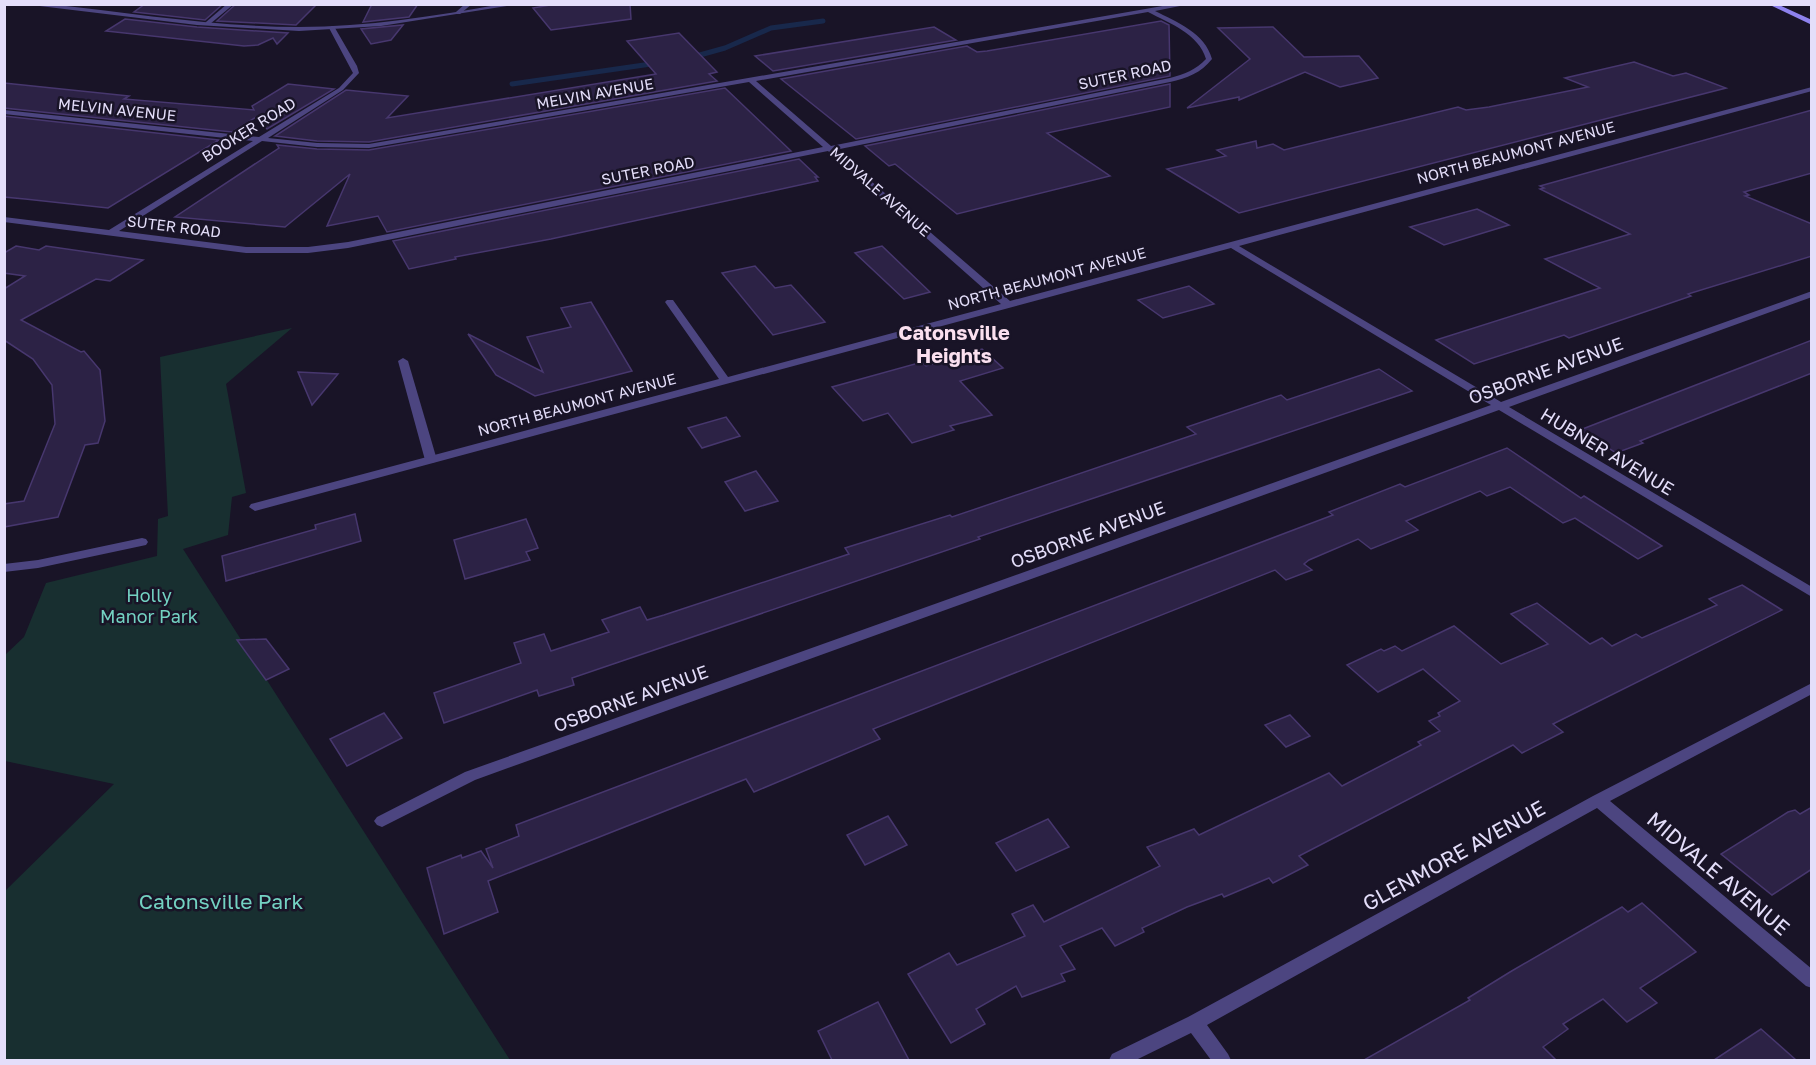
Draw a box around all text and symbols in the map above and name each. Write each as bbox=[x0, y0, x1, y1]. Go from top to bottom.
street label: SUTER ROAD bbox=[1077, 55, 1173, 93]
street label: MELVIN AVENUE bbox=[535, 74, 655, 112]
street label: BOOKER ROAD bbox=[198, 93, 299, 165]
street label: MELVIN AVENUE bbox=[57, 94, 177, 124]
street label: NORTH BEAUMONT AVENUE bbox=[1415, 117, 1617, 187]
street label: MIDVALE AVENUE bbox=[827, 143, 935, 240]
street label: SUTER ROAD bbox=[600, 152, 696, 188]
street label: SUTER ROAD bbox=[126, 211, 222, 241]
street label: NORTH BEAUMONT AVENUE bbox=[946, 243, 1148, 313]
district label: Catonsville Heights bbox=[898, 320, 1010, 367]
street label: OSBORNE AVENUE bbox=[1465, 332, 1626, 408]
street label: NORTH BEAUMONT AVENUE bbox=[476, 369, 678, 439]
street label: HUBNER AVENUE bbox=[1537, 403, 1678, 500]
street label: OSBORNE AVENUE bbox=[1007, 496, 1168, 572]
park label: Holly Manor Park bbox=[100, 584, 198, 627]
street label: OSBORNE AVENUE bbox=[550, 660, 711, 736]
street label: GLENMORE AVENUE bbox=[1358, 794, 1549, 916]
street label: MIDVALE AVENUE bbox=[1642, 806, 1795, 941]
park label: Catonsville Park bbox=[139, 888, 303, 914]

